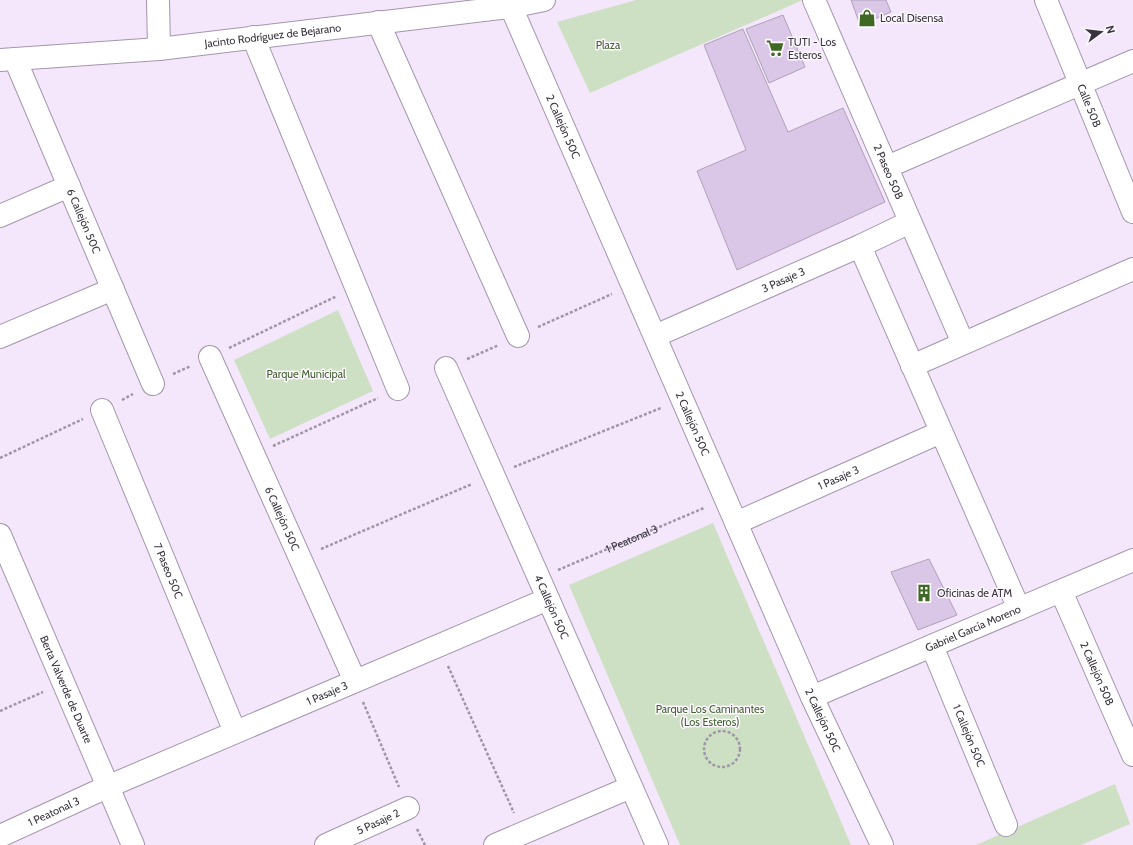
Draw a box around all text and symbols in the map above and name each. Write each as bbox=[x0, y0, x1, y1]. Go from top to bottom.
shop icon: Local Disensa bbox=[857, 8, 877, 28]
place label: Local Disensa bbox=[880, 11, 944, 25]
north arrow bbox=[1081, 12, 1121, 52]
street label: Jacinto Rodríguez de Bejarano bbox=[203, 20, 342, 51]
text: N bbox=[1103, 24, 1118, 35]
place label: TUTI - Los Esteros bbox=[788, 35, 837, 62]
park label: Plaza bbox=[596, 38, 621, 52]
supermarket icon: TUTI - Los Esteros bbox=[765, 38, 785, 58]
street label: Calle 50B bbox=[1074, 82, 1105, 130]
street label: 2 Callejón 50C bbox=[543, 92, 583, 161]
street label: 2 Paseo 50B bbox=[870, 142, 907, 202]
street label: 6 Callejón 50C bbox=[64, 186, 104, 256]
street label: 3 Pasaje 3 bbox=[759, 264, 807, 295]
park label: Parque Municipal bbox=[266, 367, 346, 381]
street label: 2 Callejón 50C bbox=[673, 389, 713, 458]
street label: 1 Pasaje 3 bbox=[816, 462, 861, 493]
street label: 6 Callejón 50C bbox=[262, 484, 303, 553]
street label: 1 Peatonal 3 bbox=[603, 521, 660, 556]
street label: 7 Paseo 50C bbox=[151, 541, 186, 601]
street label: 4 Callejón 50C bbox=[531, 572, 572, 641]
building icon: Oficinas de ATM bbox=[914, 583, 934, 603]
place label: Oficinas de ATM bbox=[937, 586, 1012, 600]
street label: Gabriel García Moreno bbox=[923, 602, 1023, 655]
street label: Berta Valverde de Duarte bbox=[37, 633, 96, 746]
street label: 2 Callejón 50B bbox=[1077, 639, 1118, 708]
street label: 1 Pasaje 3 bbox=[304, 678, 350, 708]
street label: 2 Callejón 50C bbox=[802, 686, 844, 754]
park label: Parque Los Caminantes (Los Esteros) bbox=[656, 702, 765, 729]
street label: 1 Callejón 50C bbox=[950, 702, 988, 769]
street label: 1 Peatonal 3 bbox=[26, 794, 82, 829]
street label: 5 Pasaje 2 bbox=[354, 806, 402, 837]

